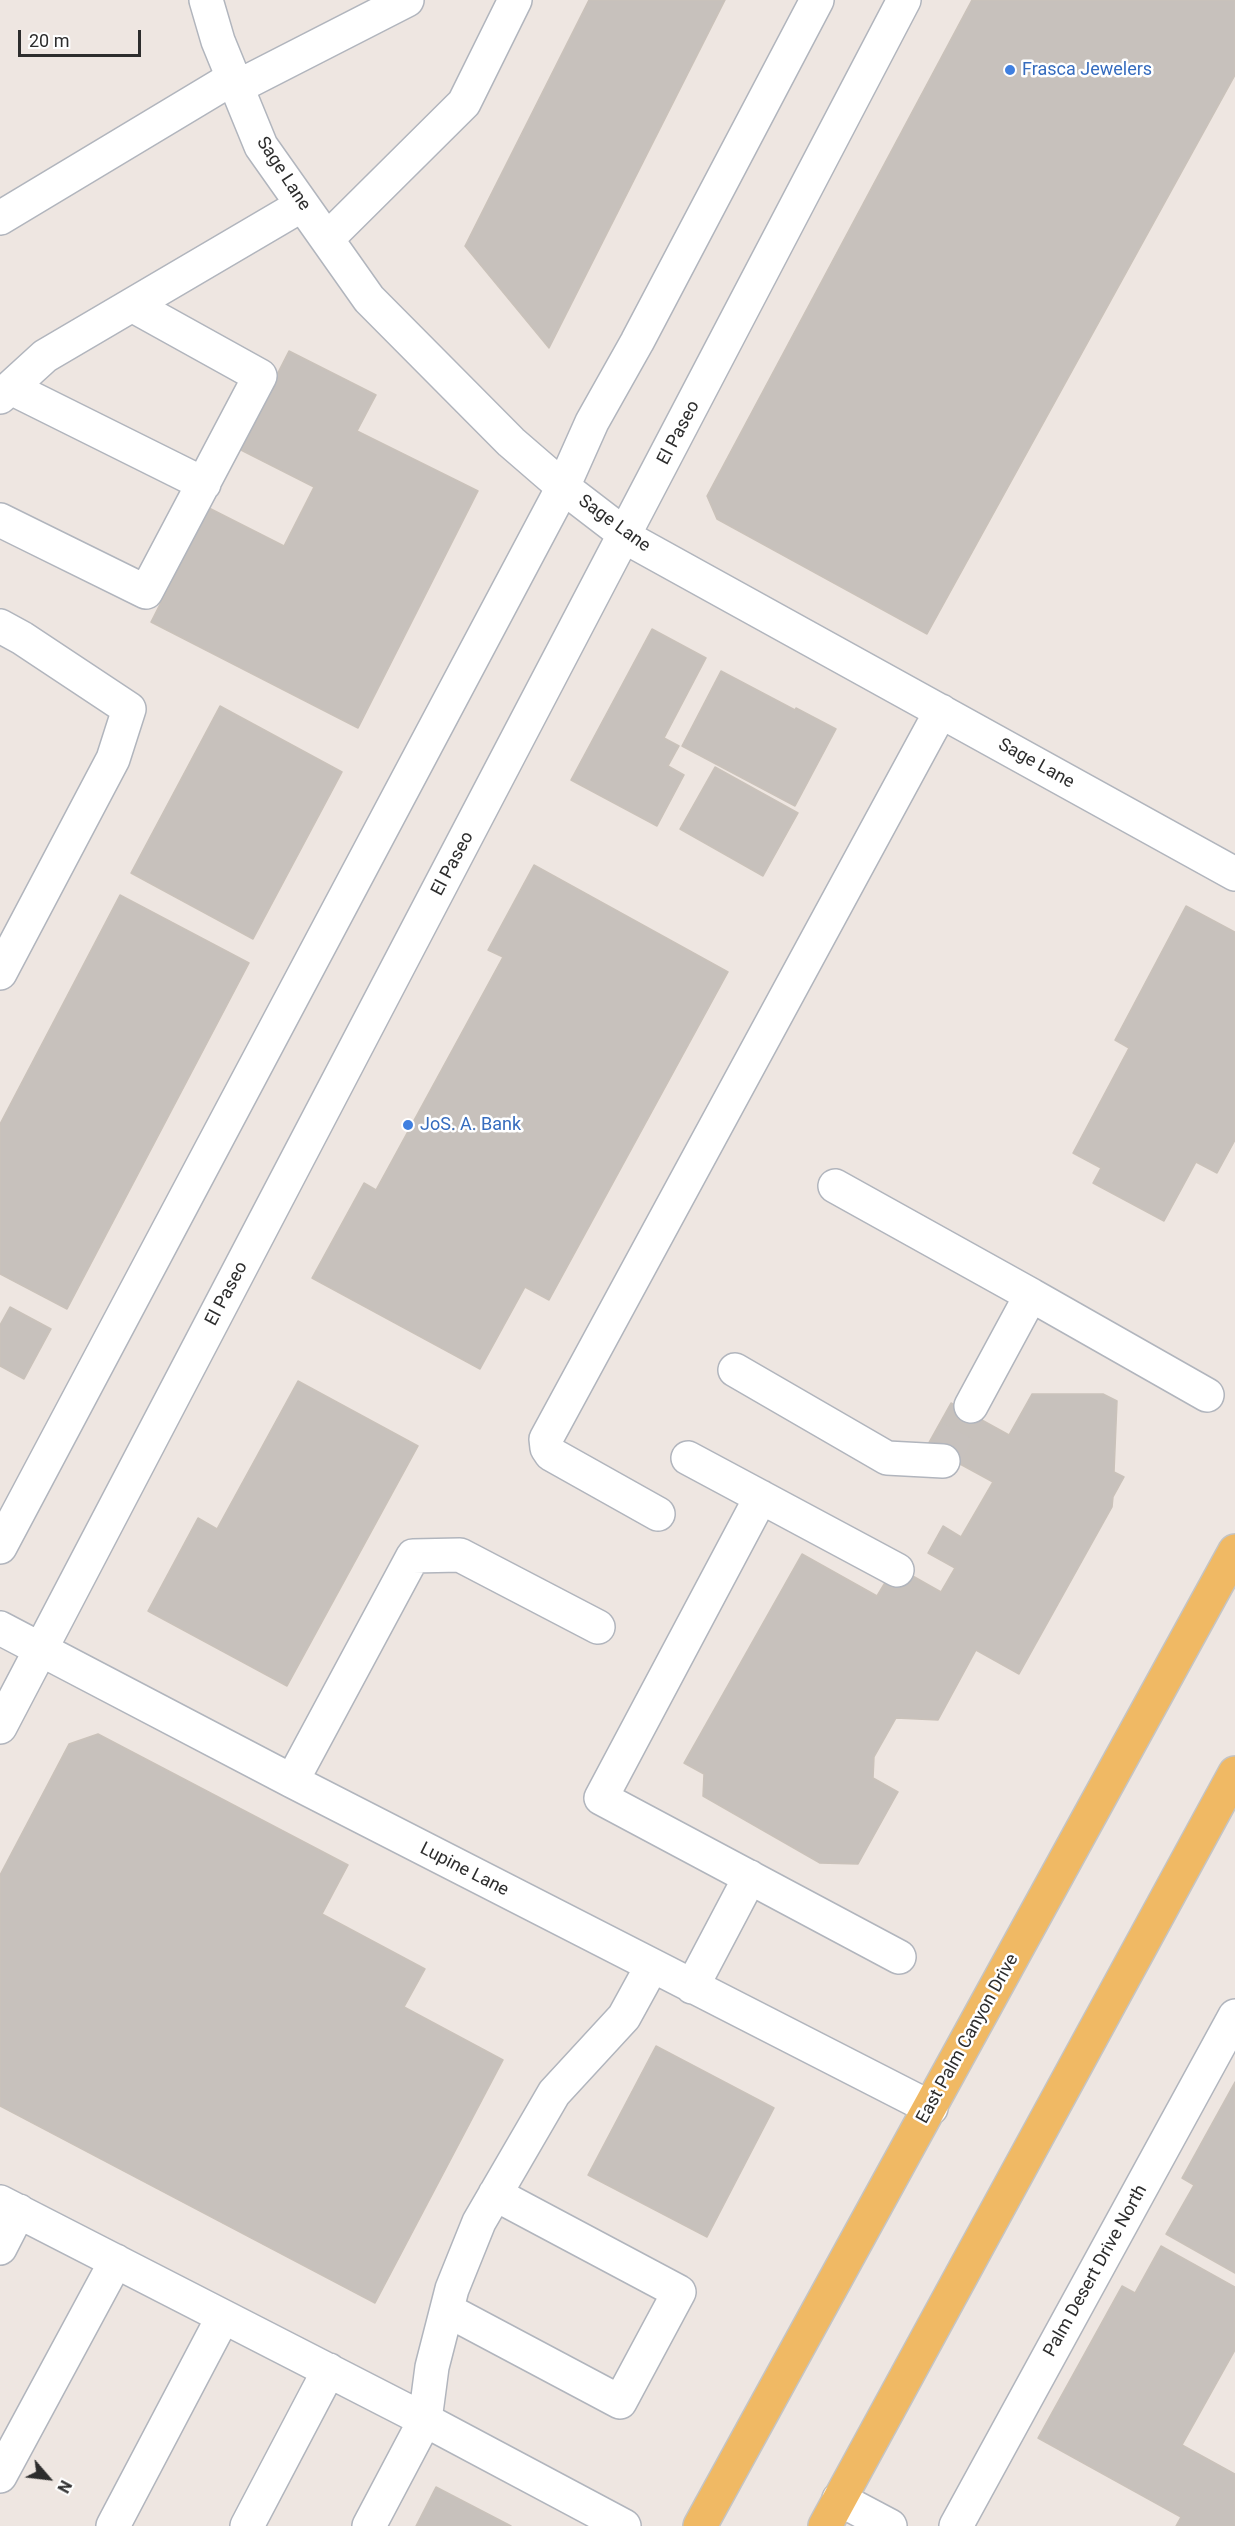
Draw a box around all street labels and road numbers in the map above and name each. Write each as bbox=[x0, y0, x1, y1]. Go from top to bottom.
street label: Sage Lane bbox=[251, 133, 315, 215]
street label: El Paseo bbox=[653, 397, 705, 469]
street label: Sage Lane bbox=[574, 491, 654, 557]
street label: Sage Lane bbox=[994, 734, 1078, 794]
street label: El Paseo bbox=[427, 828, 479, 900]
street label: El Paseo bbox=[201, 1258, 253, 1330]
street label: Lupine Lane bbox=[416, 1838, 512, 1902]
street label: East Palm Canyon Drive bbox=[912, 1951, 1024, 2127]
street label: Palm Desert Drive North bbox=[1040, 2181, 1152, 2361]

